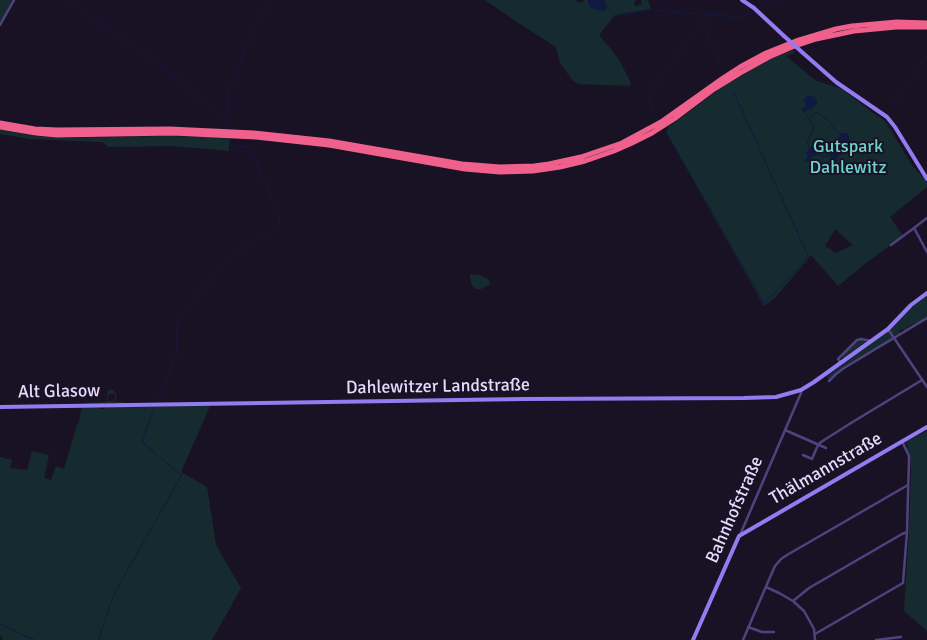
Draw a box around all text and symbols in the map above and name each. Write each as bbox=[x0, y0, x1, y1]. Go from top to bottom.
park label: Gutspark Dahlewitz bbox=[810, 136, 886, 178]
street label: Dahlewitzer Landstraße bbox=[346, 375, 530, 399]
street label: Alt Glasow bbox=[18, 380, 100, 404]
street label: Thälmannstraße bbox=[766, 428, 886, 510]
street label: Bahnhofstraße bbox=[702, 453, 768, 567]

